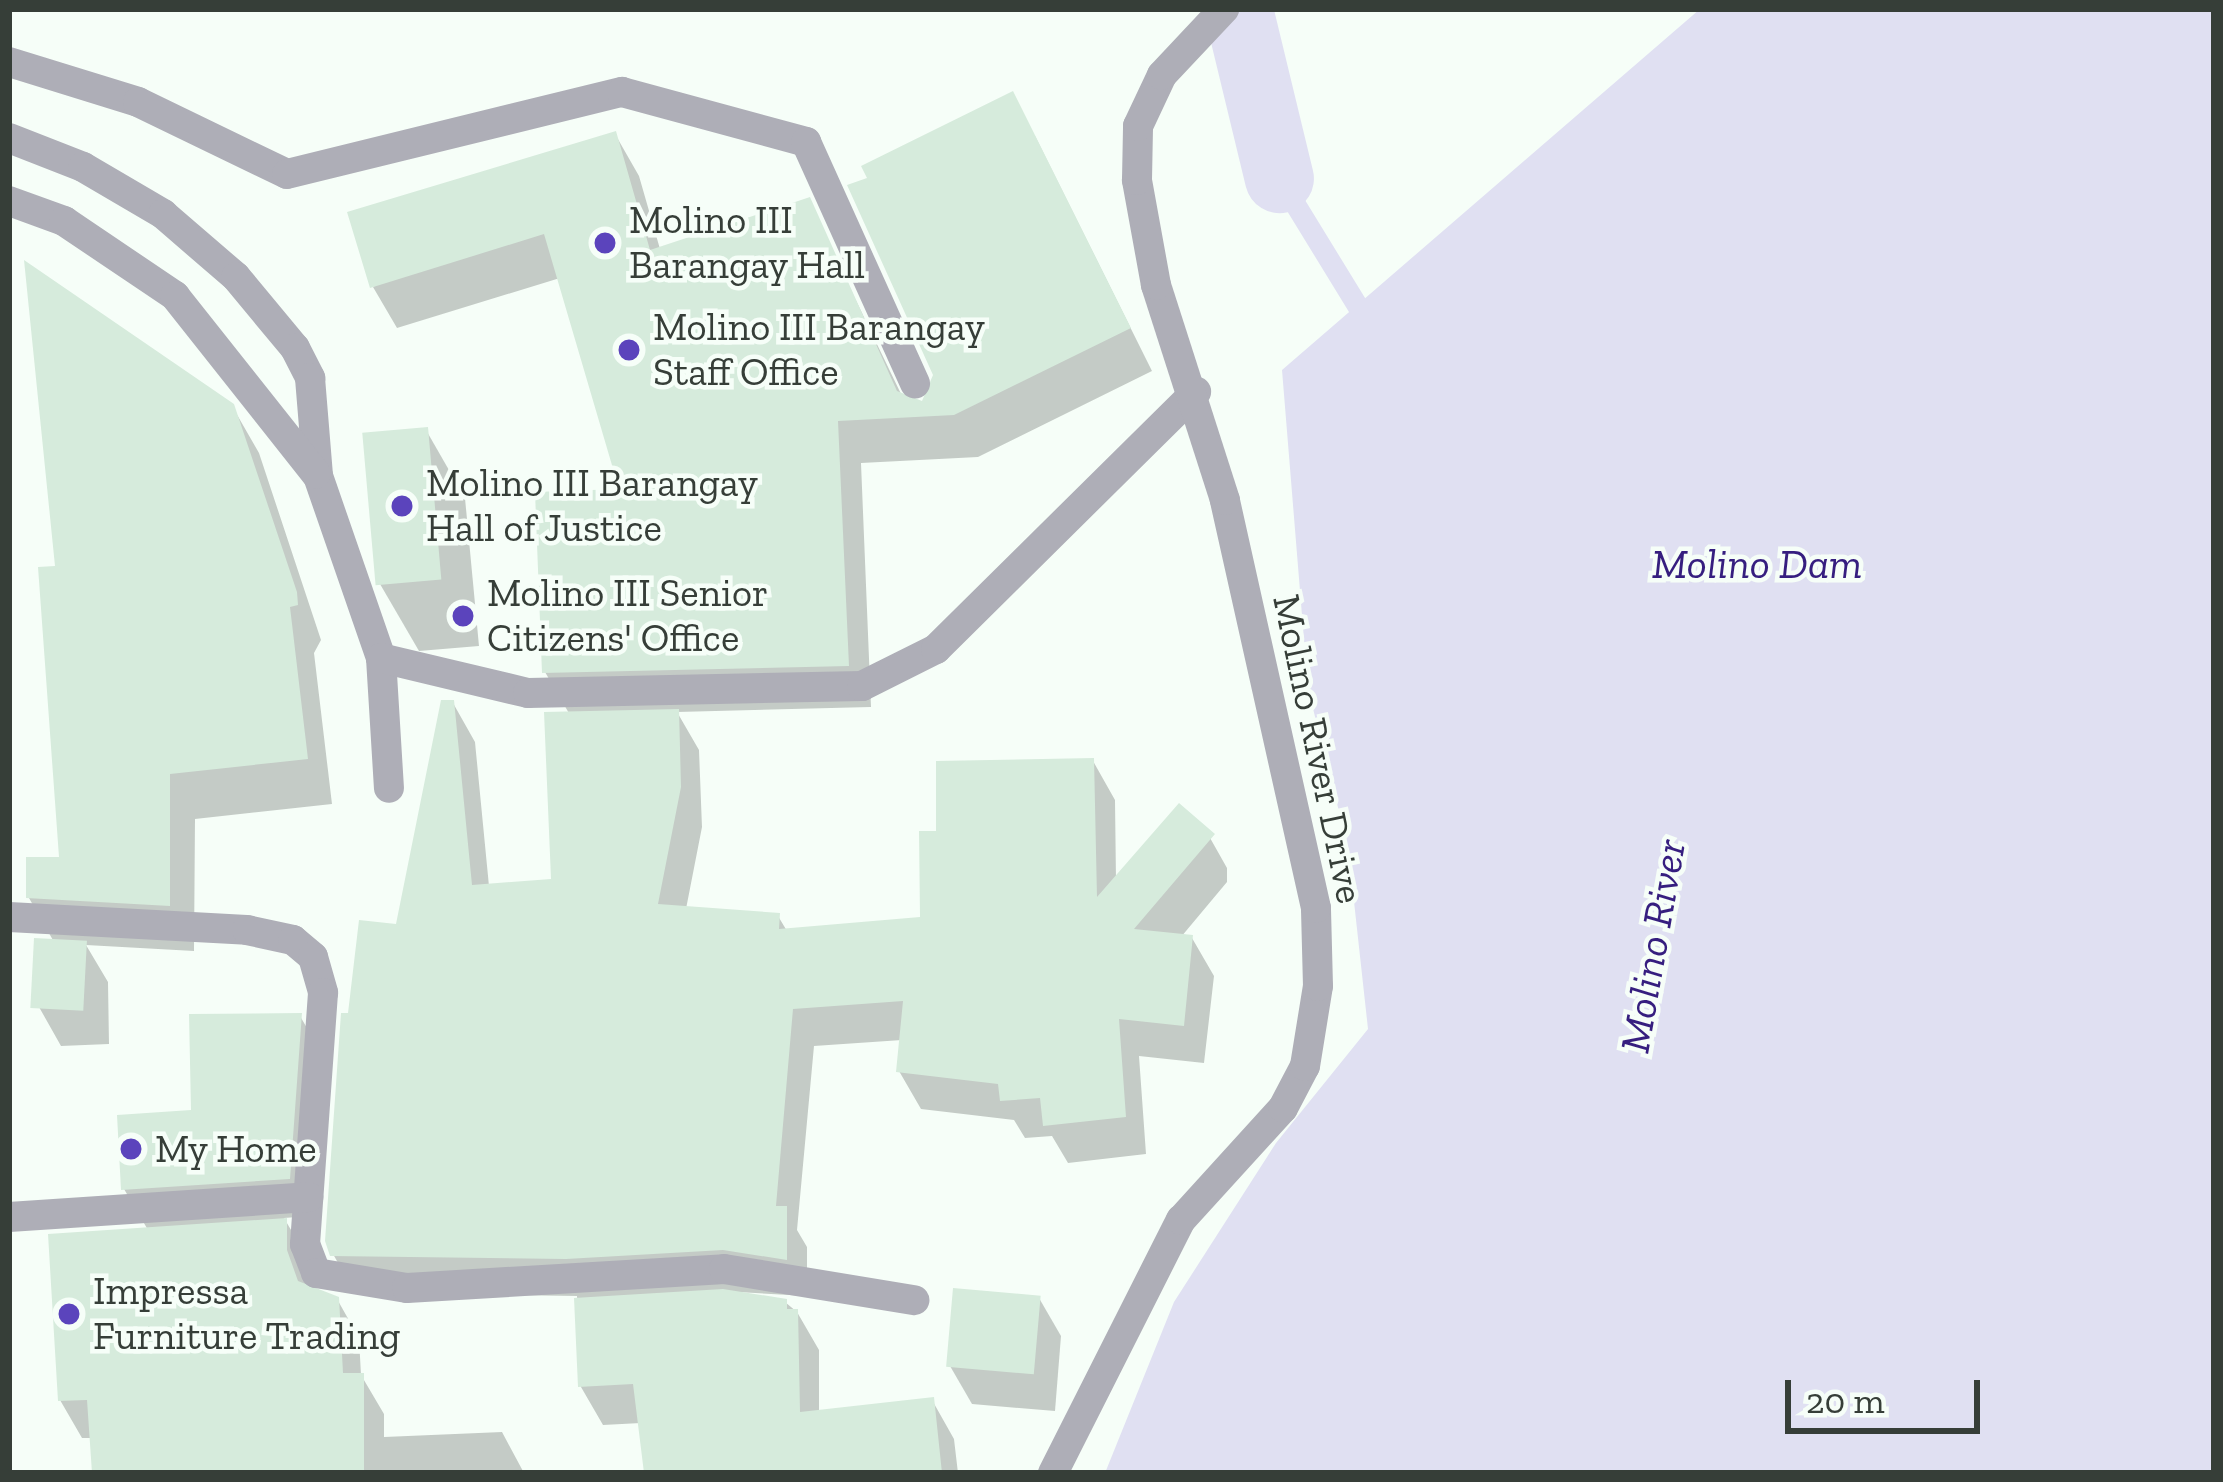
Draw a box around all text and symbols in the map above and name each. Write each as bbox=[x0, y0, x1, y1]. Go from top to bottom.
place label: Molino III Barangay Hall bbox=[629, 198, 866, 289]
marker: Molino III Barangay Hall bbox=[592, 230, 618, 256]
place label: Molino III Barangay Staff Office bbox=[653, 305, 985, 396]
marker: Molino III Barangay Staff Office bbox=[616, 337, 642, 363]
place label: Molino III Barangay Hall of Justice bbox=[426, 461, 758, 552]
marker: Molino III Barangay Hall of Justice bbox=[389, 493, 415, 519]
water label: Molino Dam bbox=[1652, 539, 1862, 589]
place label: Molino III Senior Citizens' Office bbox=[487, 571, 768, 662]
street label: Molino River Drive bbox=[1262, 590, 1374, 908]
marker: Molino III Senior Citizens' Office bbox=[450, 603, 476, 629]
water label: Molino River bbox=[1609, 836, 1697, 1056]
place label: My Home bbox=[155, 1126, 317, 1172]
marker: My Home bbox=[118, 1136, 144, 1162]
place label: Impressa Furniture Trading bbox=[93, 1269, 401, 1360]
marker: Impressa Furniture Trading bbox=[56, 1301, 82, 1327]
scale bar bbox=[1791, 1356, 1986, 1430]
text: 20 m bbox=[1806, 1379, 1885, 1422]

